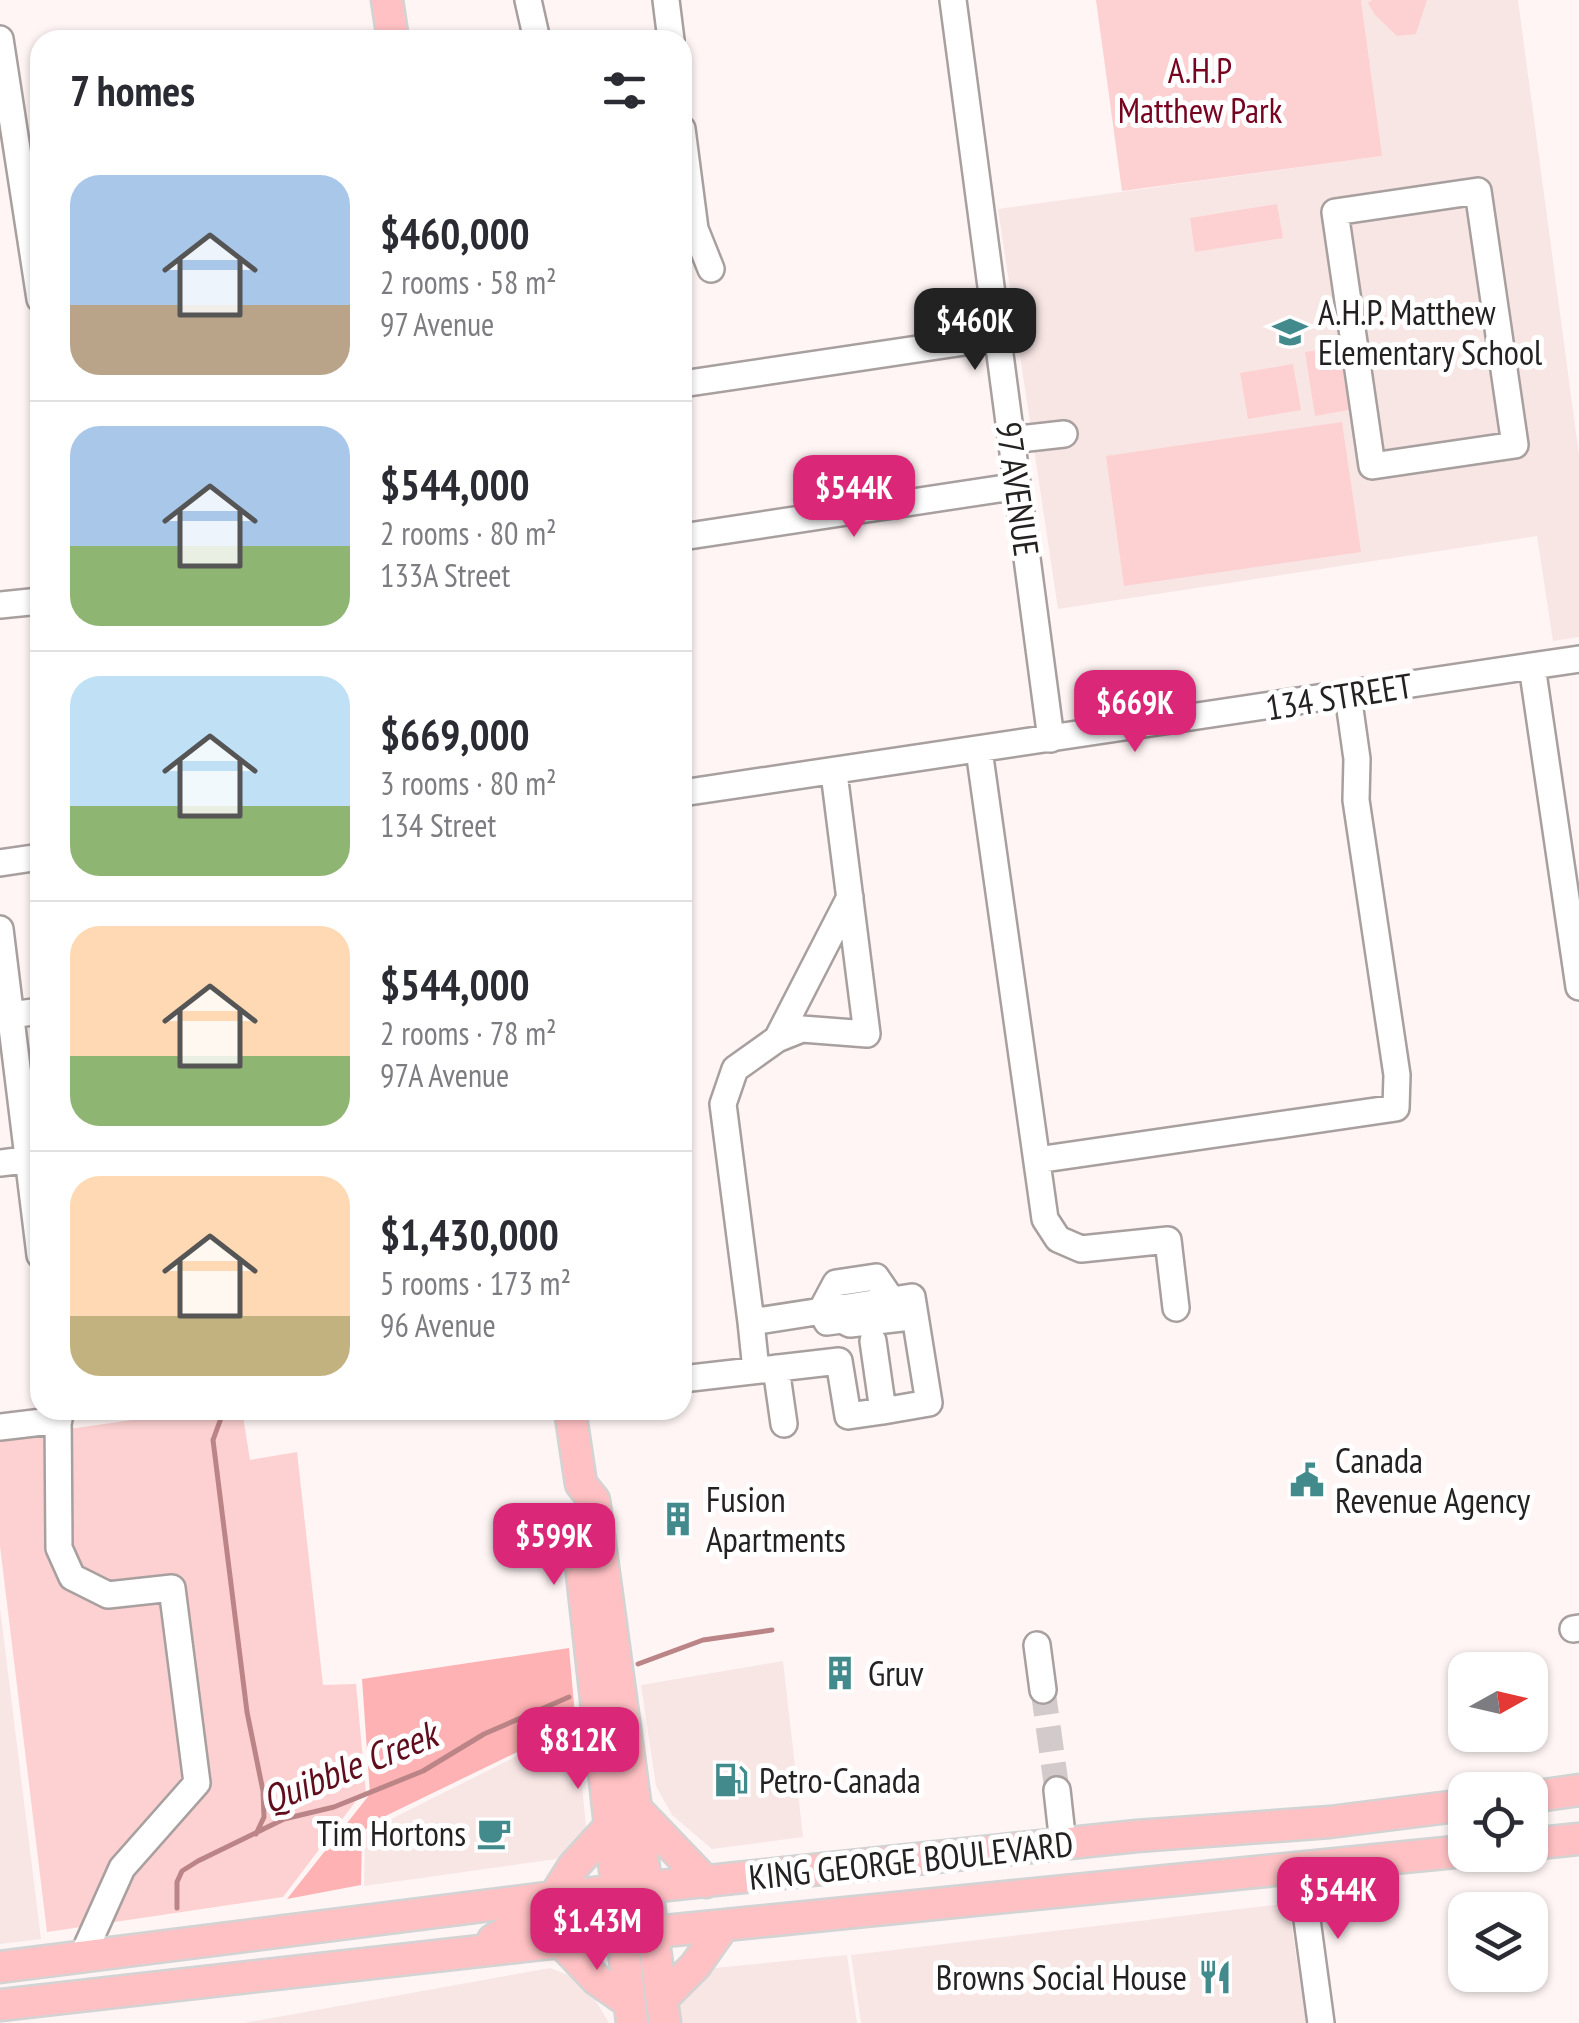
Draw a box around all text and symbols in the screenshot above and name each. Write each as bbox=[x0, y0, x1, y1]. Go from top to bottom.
park label: A.H.P Matthew Park bbox=[1118, 47, 1283, 133]
text: 7 homes bbox=[70, 63, 195, 118]
icon: filters bbox=[597, 63, 652, 118]
text: $460,000 bbox=[380, 206, 530, 261]
icon: home bbox=[150, 215, 270, 335]
text: 2 rooms · 58 m² bbox=[380, 261, 557, 303]
pin: $460K bbox=[905, 288, 1045, 373]
place label: A.H.P. Matthew Elementary School bbox=[1318, 289, 1542, 375]
text: $460K bbox=[936, 299, 1014, 341]
text: 97 Avenue bbox=[380, 303, 494, 345]
school or university icon: A.H.P. Matthew Elementary School bbox=[1271, 313, 1309, 351]
street label: 97 AVENUE bbox=[986, 419, 1050, 559]
pin: $544K bbox=[784, 455, 924, 540]
text: $544,000 bbox=[380, 457, 530, 512]
icon: home bbox=[150, 466, 270, 586]
text: $544K bbox=[815, 466, 893, 508]
text: 2 rooms · 80 m² bbox=[380, 512, 557, 554]
text: 133A Street bbox=[380, 554, 510, 596]
street label: 134 STREET bbox=[1262, 662, 1416, 730]
pin: $669K bbox=[1065, 670, 1205, 755]
text: $669K bbox=[1096, 681, 1174, 723]
text: $669,000 bbox=[380, 707, 530, 762]
icon: home bbox=[150, 716, 270, 836]
text: 3 rooms · 80 m² bbox=[380, 762, 557, 804]
text: 134 Street bbox=[380, 804, 496, 846]
text: $544,000 bbox=[380, 957, 530, 1012]
icon: home bbox=[150, 966, 270, 1086]
text: 2 rooms · 78 m² bbox=[380, 1012, 557, 1054]
text: 97A Avenue bbox=[380, 1054, 509, 1096]
text: $1,430,000 bbox=[380, 1207, 559, 1262]
icon: home bbox=[150, 1216, 270, 1336]
text: 5 rooms · 173 m² bbox=[380, 1262, 571, 1304]
text: 96 Avenue bbox=[380, 1304, 496, 1346]
place label: Canada Revenue Agency bbox=[1335, 1437, 1531, 1523]
public building icon: Canada Revenue Agency bbox=[1288, 1461, 1326, 1499]
place label: Fusion Apartments bbox=[706, 1476, 846, 1562]
building icon: Fusion Apartments bbox=[659, 1500, 697, 1538]
pin: $599K bbox=[484, 1503, 624, 1588]
text: $599K bbox=[515, 1514, 593, 1556]
place label: Gruv bbox=[868, 1650, 924, 1696]
north arrow bbox=[1448, 1652, 1548, 1752]
map controls bbox=[1448, 1652, 1548, 1992]
building icon: Gruv bbox=[821, 1654, 859, 1692]
water label: Quibble Creek bbox=[254, 1707, 448, 1823]
pin: $812K bbox=[508, 1707, 648, 1792]
text: $812K bbox=[539, 1718, 617, 1760]
place label: Petro-Canada bbox=[759, 1757, 921, 1803]
fuel station icon: Petro-Canada bbox=[712, 1761, 750, 1799]
button: locate bbox=[1448, 1772, 1548, 1872]
place label: Tim Hortons bbox=[317, 1810, 466, 1856]
cafe icon: Tim Hortons bbox=[475, 1814, 513, 1852]
street label: KING GEORGE BOULEVARD bbox=[747, 1820, 1075, 1900]
pin: $544K bbox=[1268, 1857, 1408, 1942]
text: $544K bbox=[1299, 1868, 1377, 1910]
pin: $1.43M bbox=[516, 1888, 678, 1973]
button: layers bbox=[1448, 1892, 1548, 1992]
text: $1.43M bbox=[552, 1899, 642, 1941]
place label: Browns Social House bbox=[936, 1954, 1187, 2000]
restaurant icon: Browns Social House bbox=[1196, 1958, 1234, 1996]

